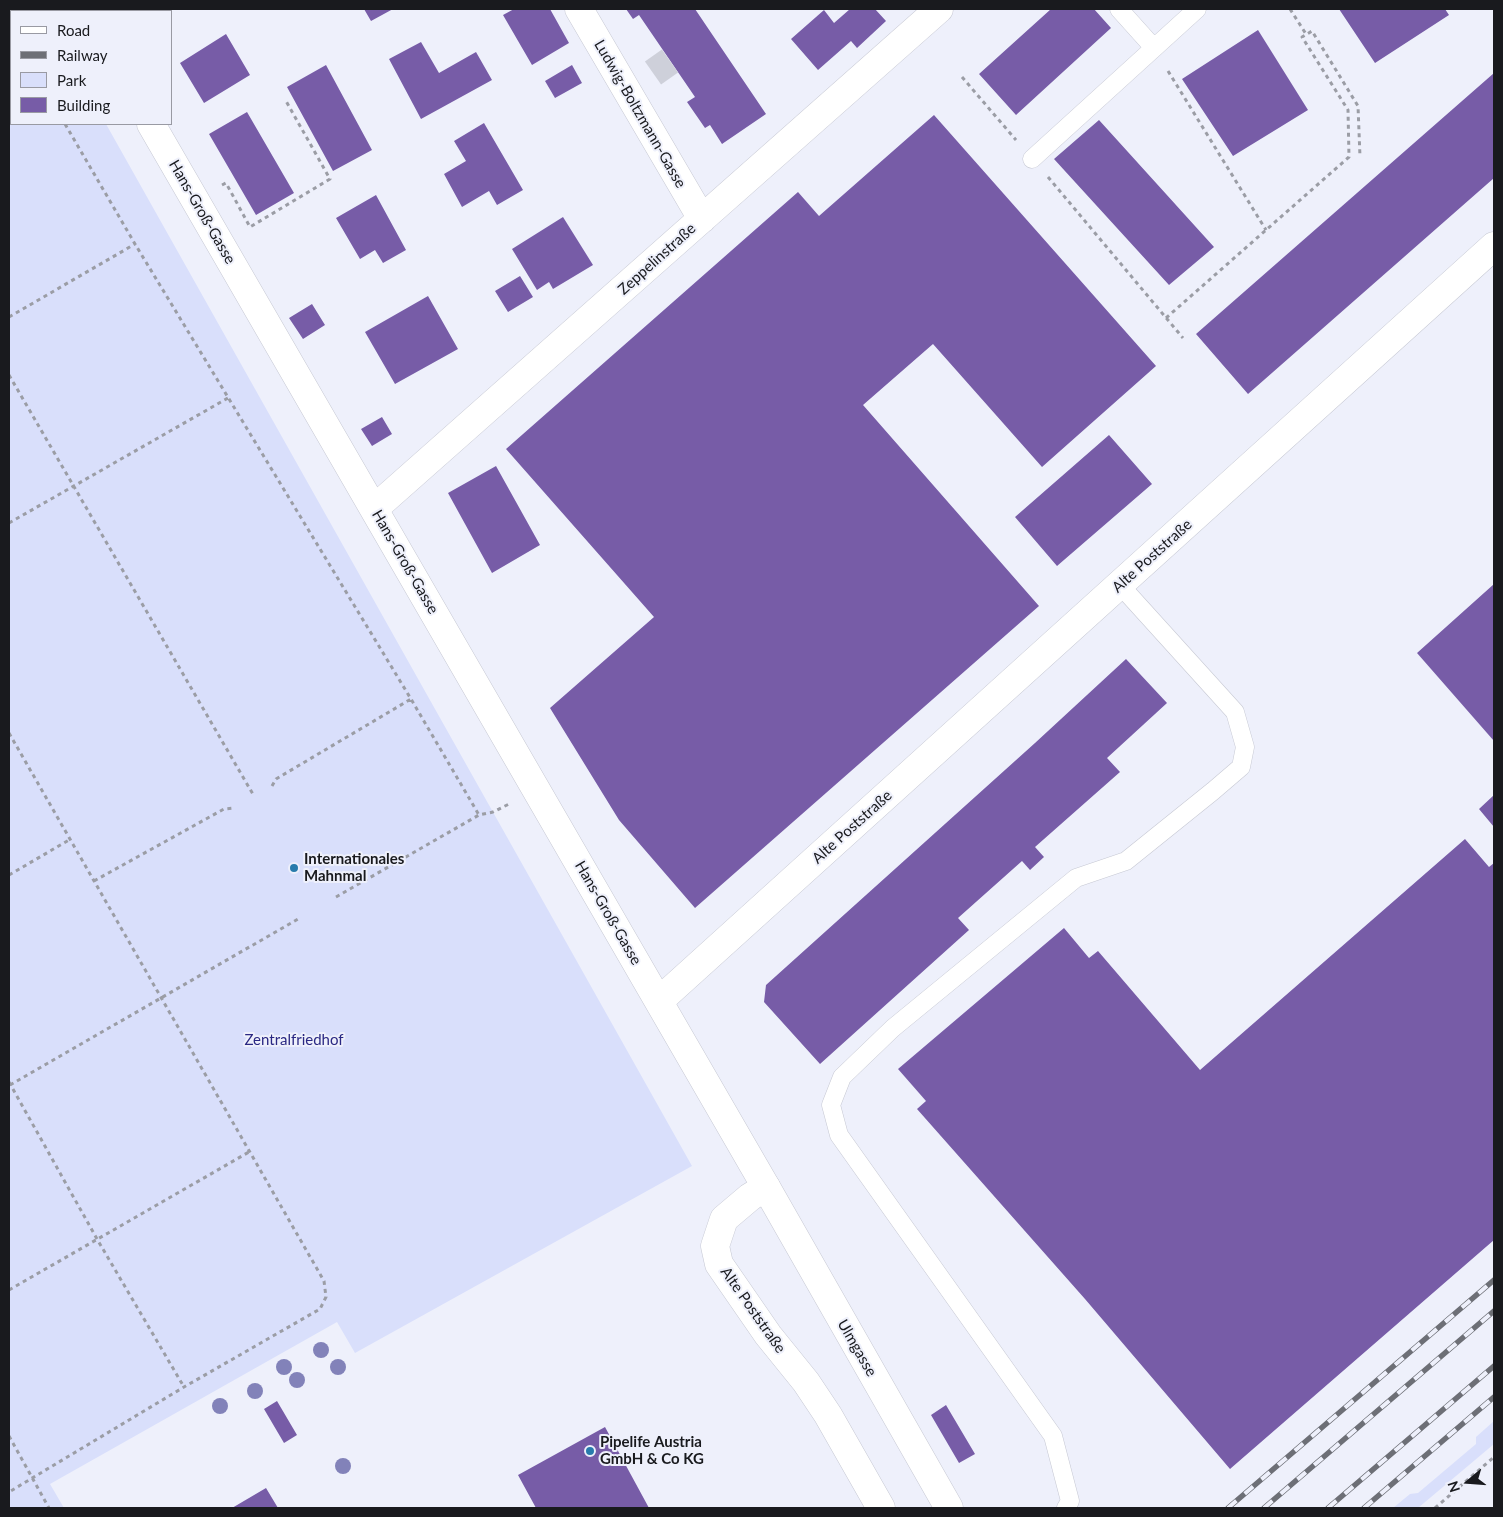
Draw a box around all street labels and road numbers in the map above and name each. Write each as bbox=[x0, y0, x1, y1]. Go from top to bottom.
street label: Ludwig-Boltzmann-Gasse bbox=[590, 37, 690, 191]
street label: Hans-Groß-Gasse bbox=[165, 157, 239, 267]
street label: Zeppelinstraße bbox=[615, 219, 699, 299]
street label: Hans-Groß-Gasse bbox=[368, 507, 442, 617]
street label: Alte Poststraße bbox=[1108, 516, 1196, 596]
street label: Alte Poststraße bbox=[808, 787, 896, 867]
street label: Hans-Groß-Gasse bbox=[571, 858, 645, 968]
street label: Alte Poststraße bbox=[717, 1263, 789, 1357]
street label: Ulmgasse bbox=[833, 1316, 881, 1380]

